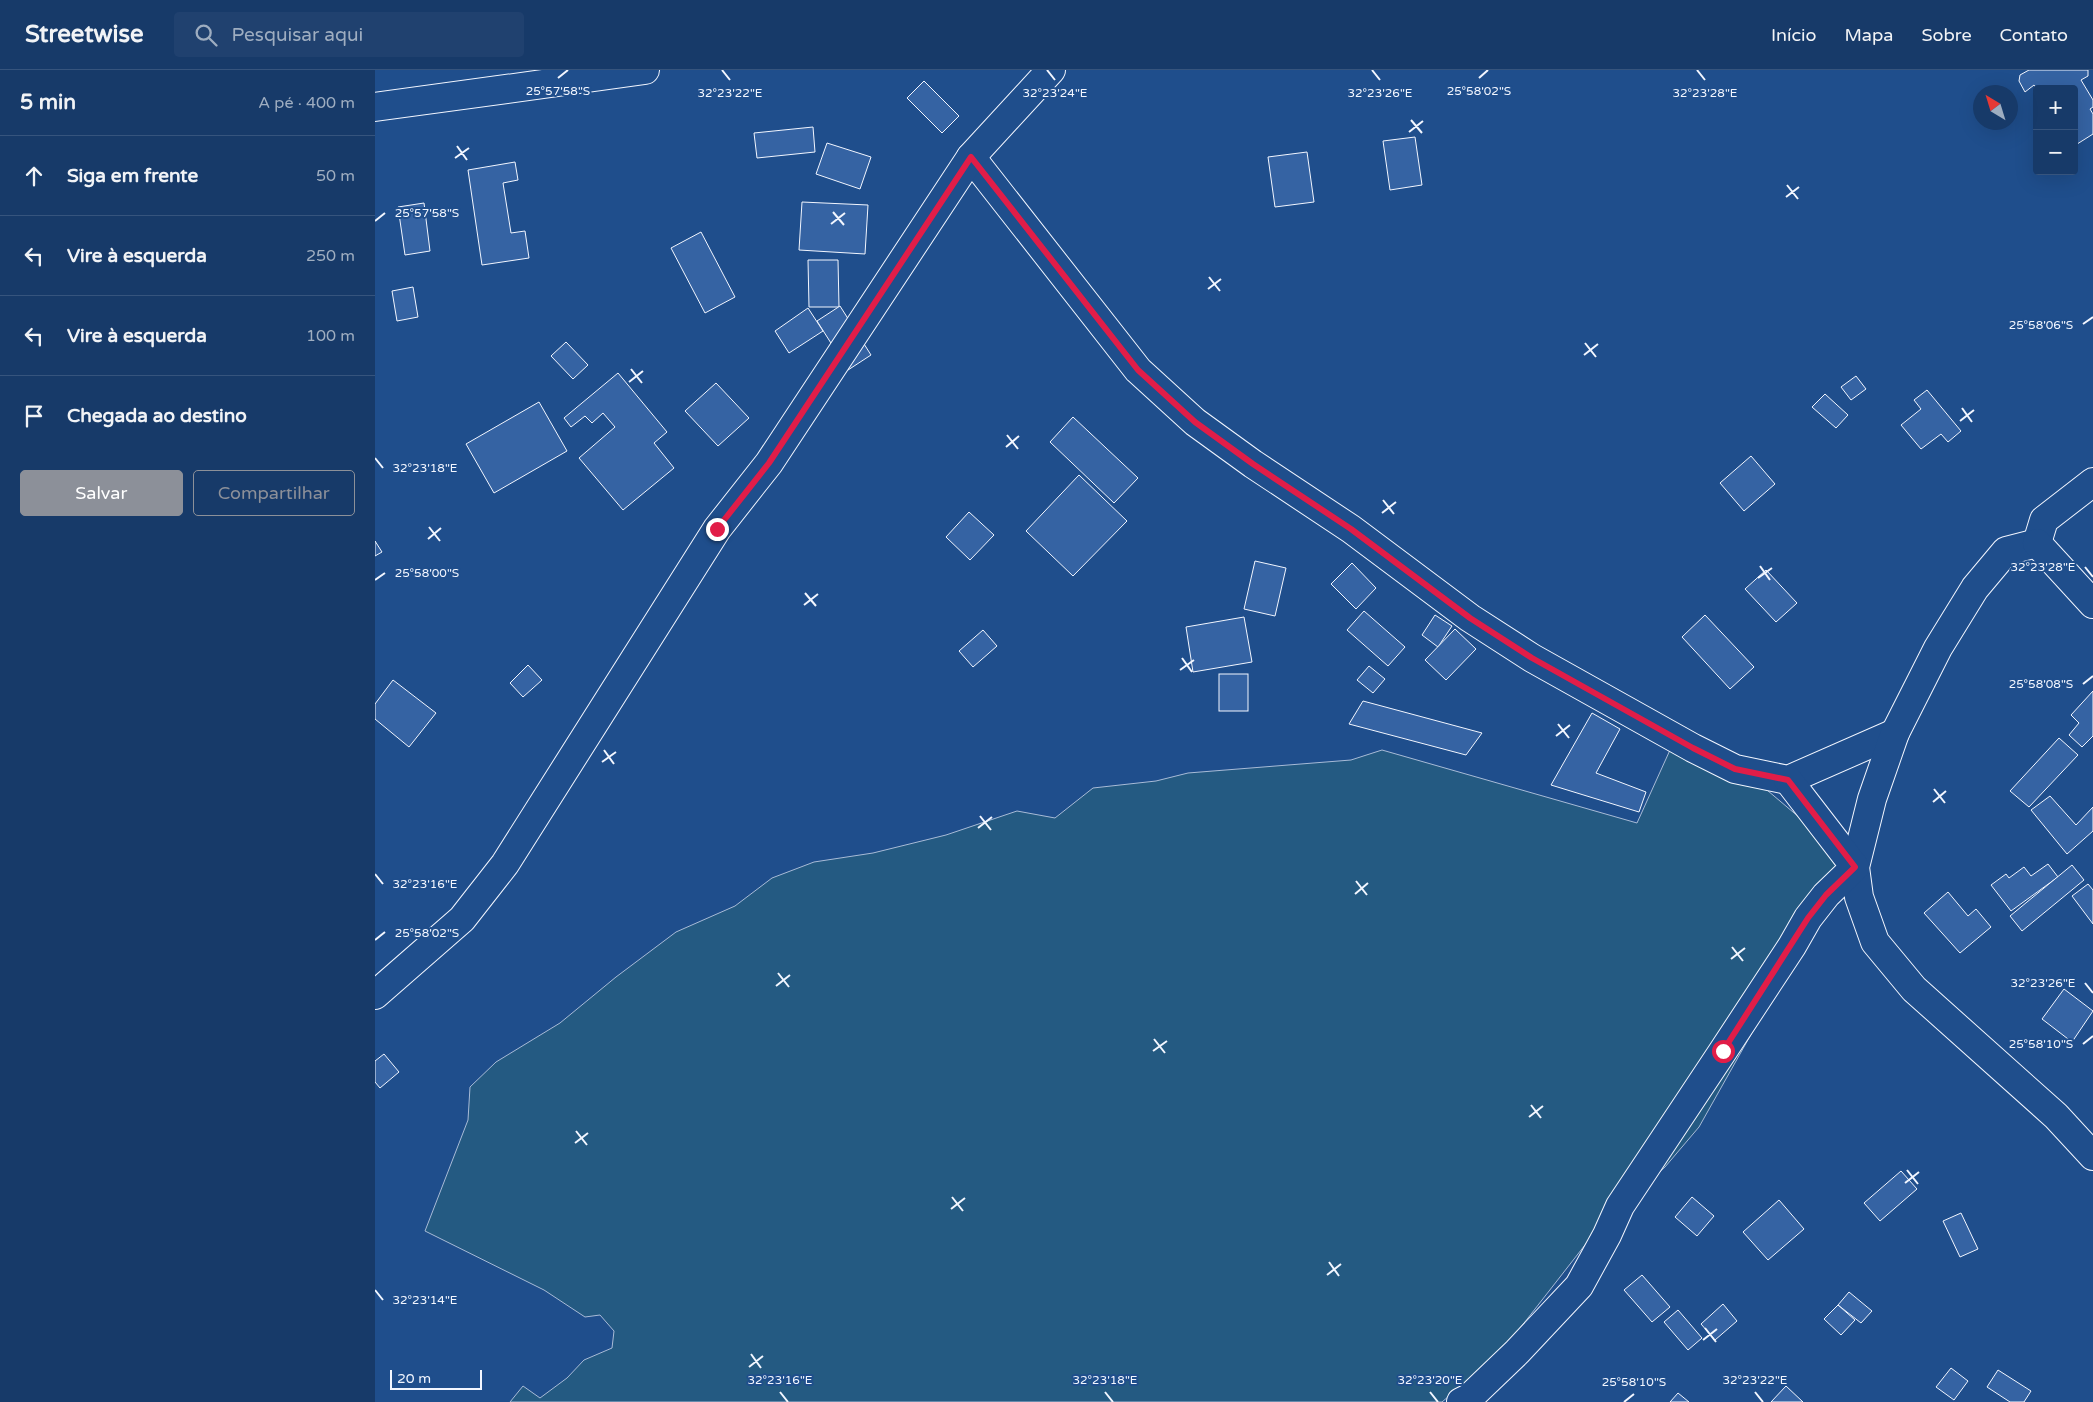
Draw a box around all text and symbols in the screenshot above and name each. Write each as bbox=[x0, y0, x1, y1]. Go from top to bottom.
search box bbox=[174, 12, 524, 57]
text: Streetwise bbox=[25, 20, 144, 49]
icon: search bbox=[192, 21, 220, 49]
text: Pesquisar aqui bbox=[232, 24, 363, 46]
text: Início bbox=[1771, 24, 1816, 46]
text: Mapa bbox=[1844, 24, 1893, 46]
text: Sobre bbox=[1921, 24, 1972, 46]
text: Contato bbox=[2000, 24, 2068, 46]
text: 25°57'58"S bbox=[526, 84, 590, 98]
text: 25°58'02"S bbox=[1447, 84, 1511, 98]
north arrow bbox=[1973, 85, 2018, 130]
map controls bbox=[2033, 85, 2078, 175]
button: + bbox=[2033, 85, 2078, 130]
text: 32°23'22"E bbox=[697, 86, 763, 100]
text: 32°23'24"E bbox=[1022, 86, 1088, 100]
text: 32°23'26"E bbox=[1347, 86, 1413, 100]
text: 32°23'28"E bbox=[1672, 86, 1738, 100]
text: 5 min bbox=[20, 90, 76, 115]
text: A pé · 400 m bbox=[258, 93, 355, 113]
button: − bbox=[2033, 130, 2078, 175]
icon: ahead bbox=[20, 162, 48, 190]
text: Siga em frente bbox=[67, 165, 198, 187]
text: 50 m bbox=[316, 166, 355, 186]
text: 25°57'58"S bbox=[395, 206, 459, 220]
icon: left bbox=[20, 242, 48, 270]
text: Vire à esquerda bbox=[67, 245, 207, 267]
text: 250 m bbox=[306, 246, 355, 266]
text: 25°58'06"S bbox=[2009, 318, 2073, 332]
icon: left bbox=[20, 322, 48, 350]
text: Vire à esquerda bbox=[67, 325, 207, 347]
text: 100 m bbox=[306, 326, 355, 346]
icon: arrive bbox=[20, 402, 48, 430]
text: Chegada ao destino bbox=[67, 405, 247, 427]
text: 32°23'18"E bbox=[392, 461, 458, 475]
button: Salvar bbox=[20, 470, 183, 516]
button: Compartilhar bbox=[193, 470, 355, 516]
route end bbox=[706, 518, 729, 541]
text: 32°23'28"E bbox=[2010, 560, 2076, 574]
text: 25°58'00"S bbox=[395, 566, 459, 580]
text: 25°58'08"S bbox=[2009, 677, 2073, 691]
text: 32°23'16"E bbox=[392, 877, 458, 891]
text: 25°58'02"S bbox=[395, 926, 459, 940]
text: 32°23'26"E bbox=[2010, 976, 2076, 990]
text: 25°58'10"S bbox=[2009, 1037, 2073, 1051]
route start bbox=[1712, 1040, 1735, 1063]
text: 32°23'14"E bbox=[392, 1293, 458, 1307]
scale bar bbox=[390, 1367, 483, 1390]
text: 20 m bbox=[397, 1370, 431, 1387]
text: 32°23'16"E bbox=[747, 1373, 813, 1387]
text: 32°23'18"E bbox=[1072, 1373, 1138, 1387]
text: 32°23'20"E bbox=[1397, 1373, 1463, 1387]
text: 32°23'22"E bbox=[1722, 1373, 1788, 1387]
text: 25°58'10"S bbox=[1602, 1375, 1666, 1389]

